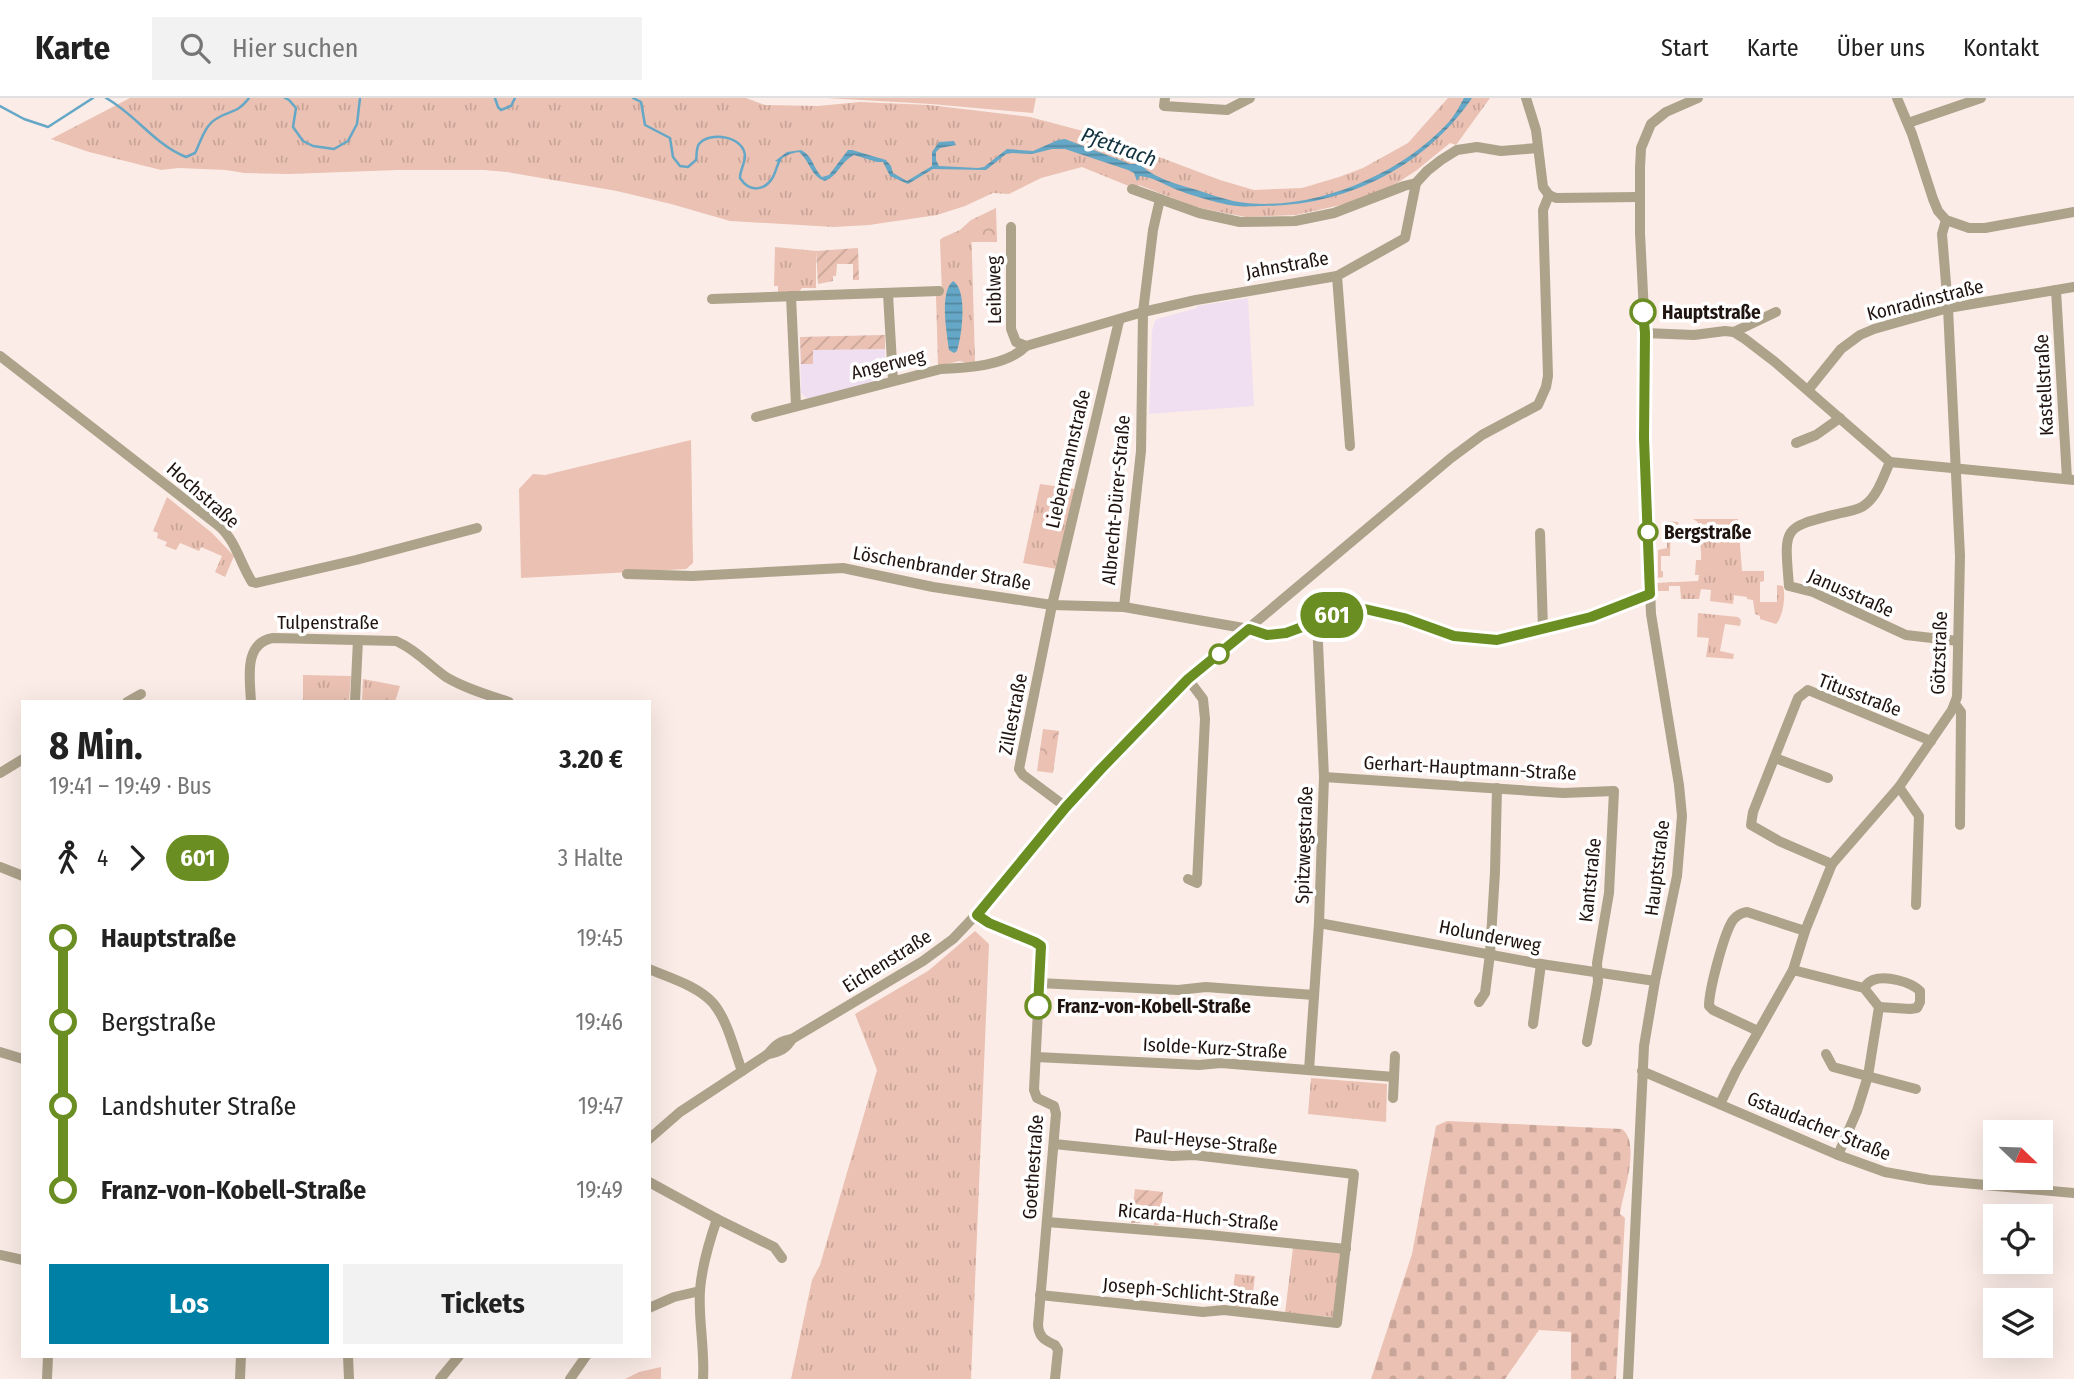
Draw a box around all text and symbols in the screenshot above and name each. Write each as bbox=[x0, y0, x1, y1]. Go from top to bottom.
search box bbox=[152, 17, 642, 80]
text: Karte bbox=[35, 28, 110, 68]
icon: search bbox=[176, 29, 214, 67]
text: Hier suchen bbox=[232, 33, 359, 64]
text: Start bbox=[1661, 34, 1709, 62]
text: Karte bbox=[1747, 34, 1799, 62]
text: Über uns bbox=[1837, 34, 1925, 62]
text: Kontakt bbox=[1963, 34, 2039, 62]
water label: Pfettrach bbox=[1078, 121, 1160, 173]
street label: Jahnstraße bbox=[1244, 246, 1330, 284]
street label: Leiblweg bbox=[982, 256, 1006, 324]
street label: Konradinstraße bbox=[1864, 274, 1986, 326]
marker: Hauptstraße bbox=[1630, 299, 1656, 325]
place label: Hauptstraße bbox=[1662, 301, 1761, 324]
street label: Kastellstraße bbox=[2030, 334, 2058, 436]
street label: Angerweg bbox=[849, 344, 927, 384]
street label: Liebermannstraße bbox=[1041, 387, 1095, 531]
street label: Albrecht-Dürer-Straße bbox=[1097, 414, 1135, 586]
street label: Hochstraße bbox=[162, 457, 244, 533]
place label: Bergstraße bbox=[1664, 521, 1752, 544]
marker: Bergstraße bbox=[1638, 522, 1658, 542]
street label: Löschenbrander Straße bbox=[851, 541, 1033, 595]
street label: Janusstraße bbox=[1804, 564, 1898, 622]
line badge: 601 bbox=[1292, 592, 1372, 638]
text: 601 bbox=[1314, 601, 1350, 629]
street label: Tulpenstraße bbox=[277, 611, 379, 634]
street label: Götzstraße bbox=[1926, 611, 1952, 695]
unlabelled marker bbox=[1209, 644, 1229, 664]
street label: Titusstraße bbox=[1815, 669, 1905, 721]
street label: Zillestraße bbox=[994, 671, 1032, 757]
text: 8 Min. bbox=[49, 723, 143, 769]
text: 3.20 € bbox=[559, 744, 623, 775]
street label: Gerhart-Hauptmann-Straße bbox=[1363, 751, 1577, 785]
text: 19:41 – 19:49 · Bus bbox=[49, 772, 211, 800]
street label: Spitzwegstraße bbox=[1290, 786, 1318, 904]
street label: Hauptstraße bbox=[1640, 819, 1674, 917]
street label: Kantstraße bbox=[1574, 837, 1606, 923]
icon: walk bbox=[49, 839, 87, 877]
icon: forward bbox=[118, 839, 156, 877]
text: 4 bbox=[97, 844, 108, 872]
text: 601 bbox=[180, 844, 215, 872]
text: 3 Halte bbox=[558, 844, 623, 872]
street label: Holunderweg bbox=[1437, 915, 1543, 957]
text: Hauptstraße bbox=[101, 923, 236, 954]
text: 19:45 bbox=[577, 924, 623, 952]
street label: Eichenstraße bbox=[838, 925, 936, 997]
marker: Franz-von-Kobell-Straße bbox=[1025, 993, 1051, 1019]
place label: Franz-von-Kobell-Straße bbox=[1057, 995, 1251, 1018]
text: Bergstraße bbox=[101, 1007, 216, 1038]
text: 19:46 bbox=[576, 1008, 623, 1036]
street label: Isolde-Kurz-Straße bbox=[1142, 1033, 1288, 1063]
street label: Gstaudacher Straße bbox=[1744, 1087, 1894, 1165]
text: Landshuter Straße bbox=[101, 1091, 296, 1122]
text: 19:47 bbox=[578, 1092, 623, 1120]
street label: Goethestraße bbox=[1018, 1114, 1048, 1220]
north arrow bbox=[1983, 1120, 2053, 1190]
map controls bbox=[1983, 1120, 2053, 1358]
street label: Paul-Heyse-Straße bbox=[1134, 1123, 1278, 1159]
text: Franz-von-Kobell-Straße bbox=[101, 1175, 366, 1206]
text: 19:49 bbox=[576, 1176, 623, 1204]
street label: Ricarda-Huch-Straße bbox=[1117, 1199, 1279, 1235]
button: locate bbox=[1983, 1204, 2053, 1274]
button: Los bbox=[49, 1264, 329, 1344]
button: Tickets bbox=[343, 1264, 623, 1344]
street label: Joseph-Schlicht-Straße bbox=[1102, 1273, 1280, 1311]
button: layers bbox=[1983, 1288, 2053, 1358]

